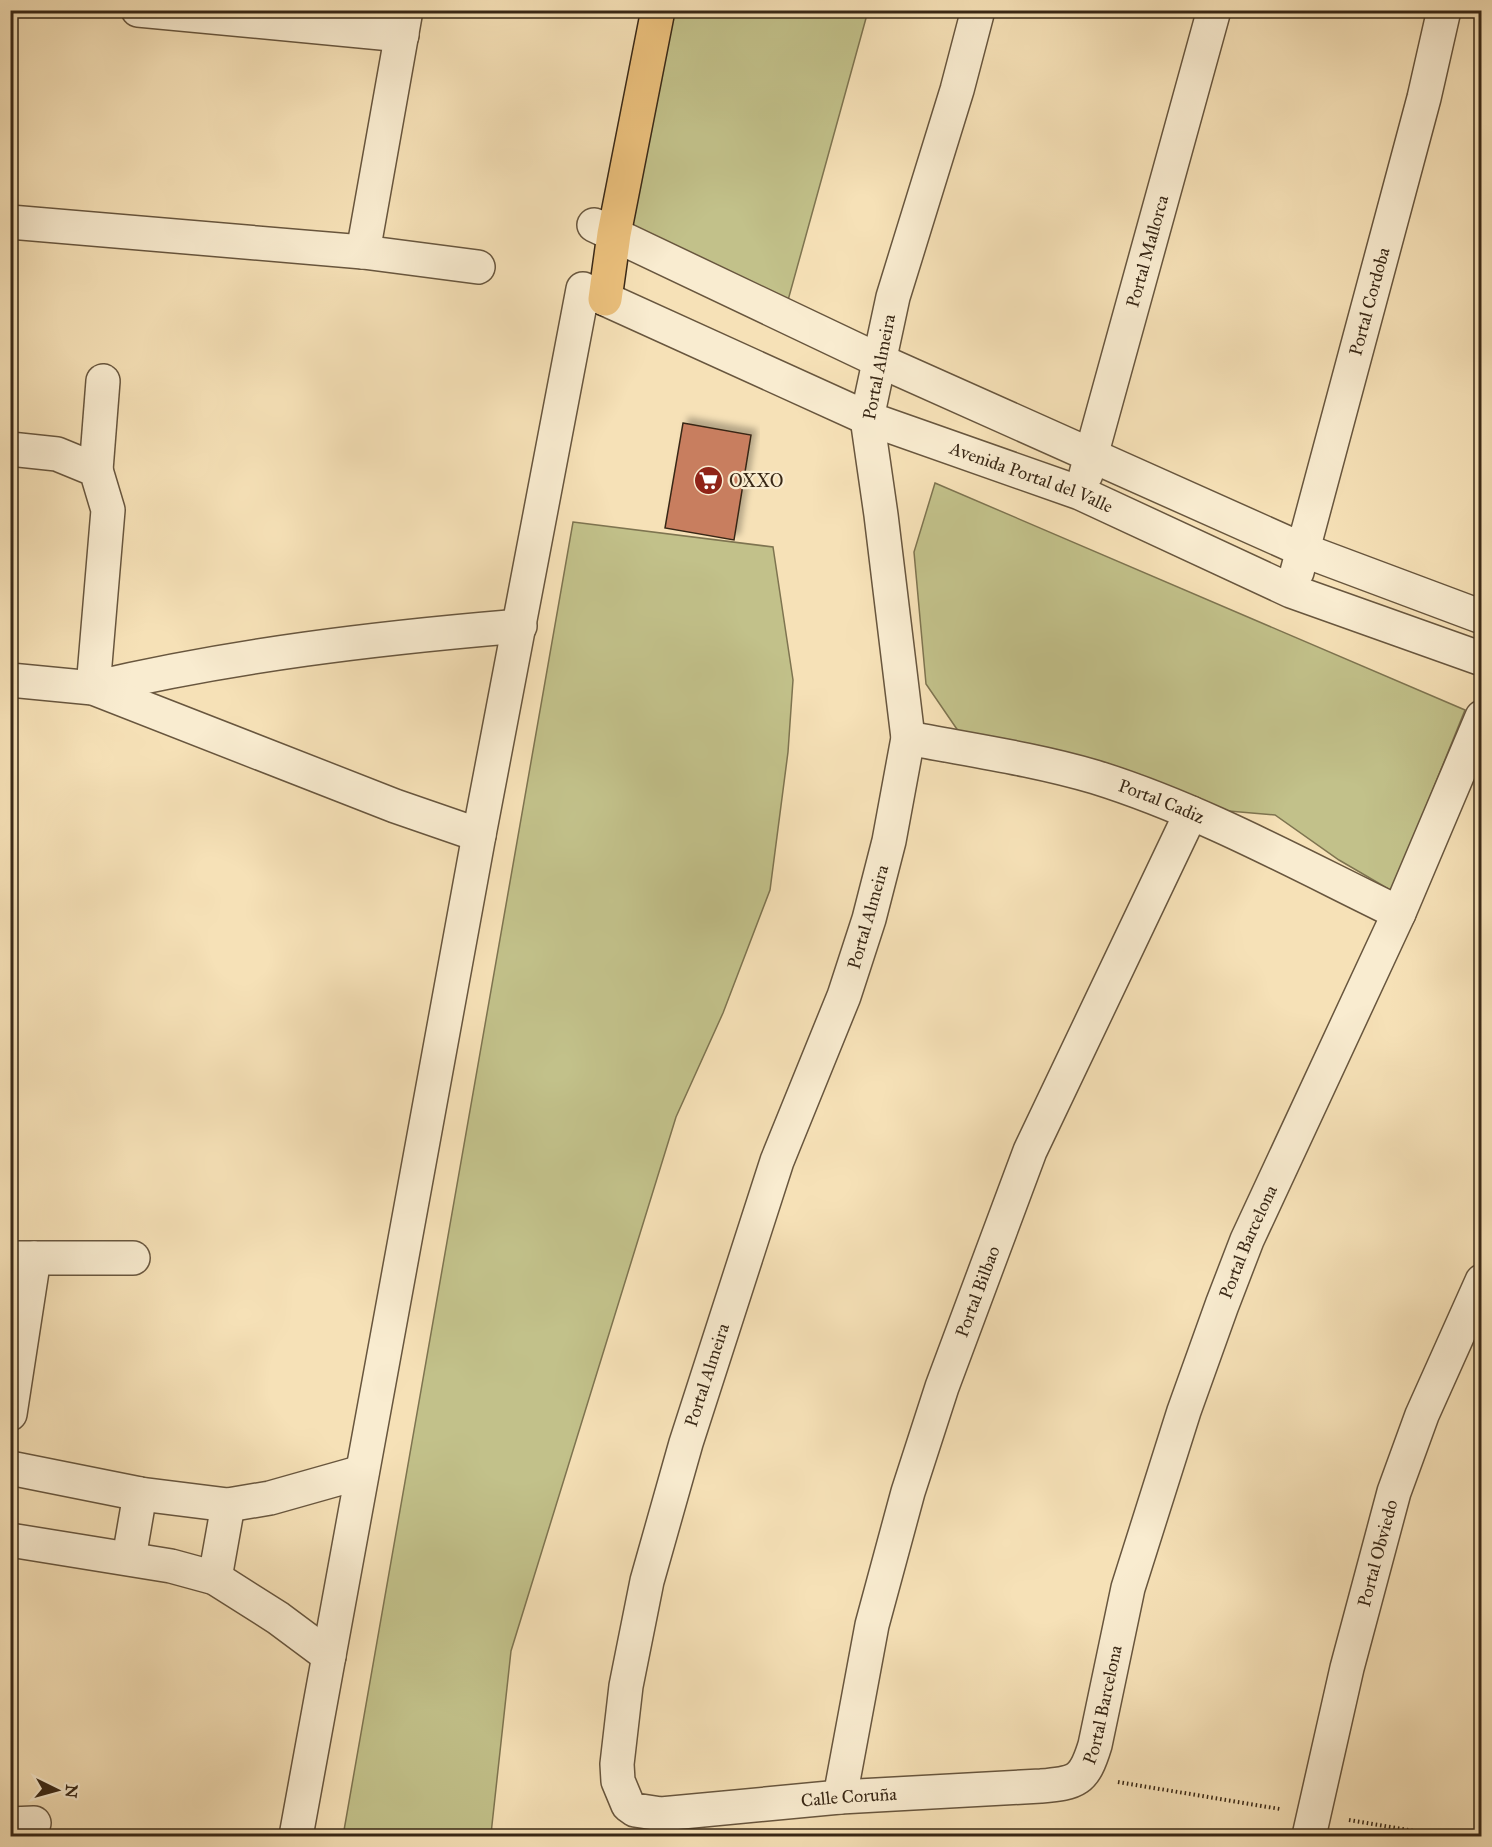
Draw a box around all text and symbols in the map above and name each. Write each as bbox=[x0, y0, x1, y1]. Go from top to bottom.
street label: Portal Mallorca bbox=[1121, 192, 1173, 310]
street label: Portal Cordoba bbox=[1344, 245, 1395, 358]
street label: Portal Almeira bbox=[858, 312, 900, 422]
street label: Avenida Portal del Valle bbox=[946, 437, 1116, 518]
supermarket icon: OXXO bbox=[692, 465, 724, 497]
place label: OXXO bbox=[729, 470, 784, 492]
street label: Portal Cadiz bbox=[1116, 775, 1208, 828]
street label: Portal Almeira bbox=[843, 862, 893, 972]
street label: Portal Barcelona bbox=[1214, 1181, 1282, 1302]
street label: Portal Bilbao bbox=[951, 1243, 1005, 1340]
street label: Portal Almeira bbox=[680, 1320, 734, 1429]
street label: Portal Obviedo bbox=[1353, 1497, 1402, 1609]
street label: Portal Barcelona bbox=[1078, 1643, 1127, 1768]
north arrow bbox=[27, 1760, 87, 1820]
street label: Calle Coruña bbox=[800, 1783, 898, 1812]
text: N bbox=[61, 1784, 82, 1799]

